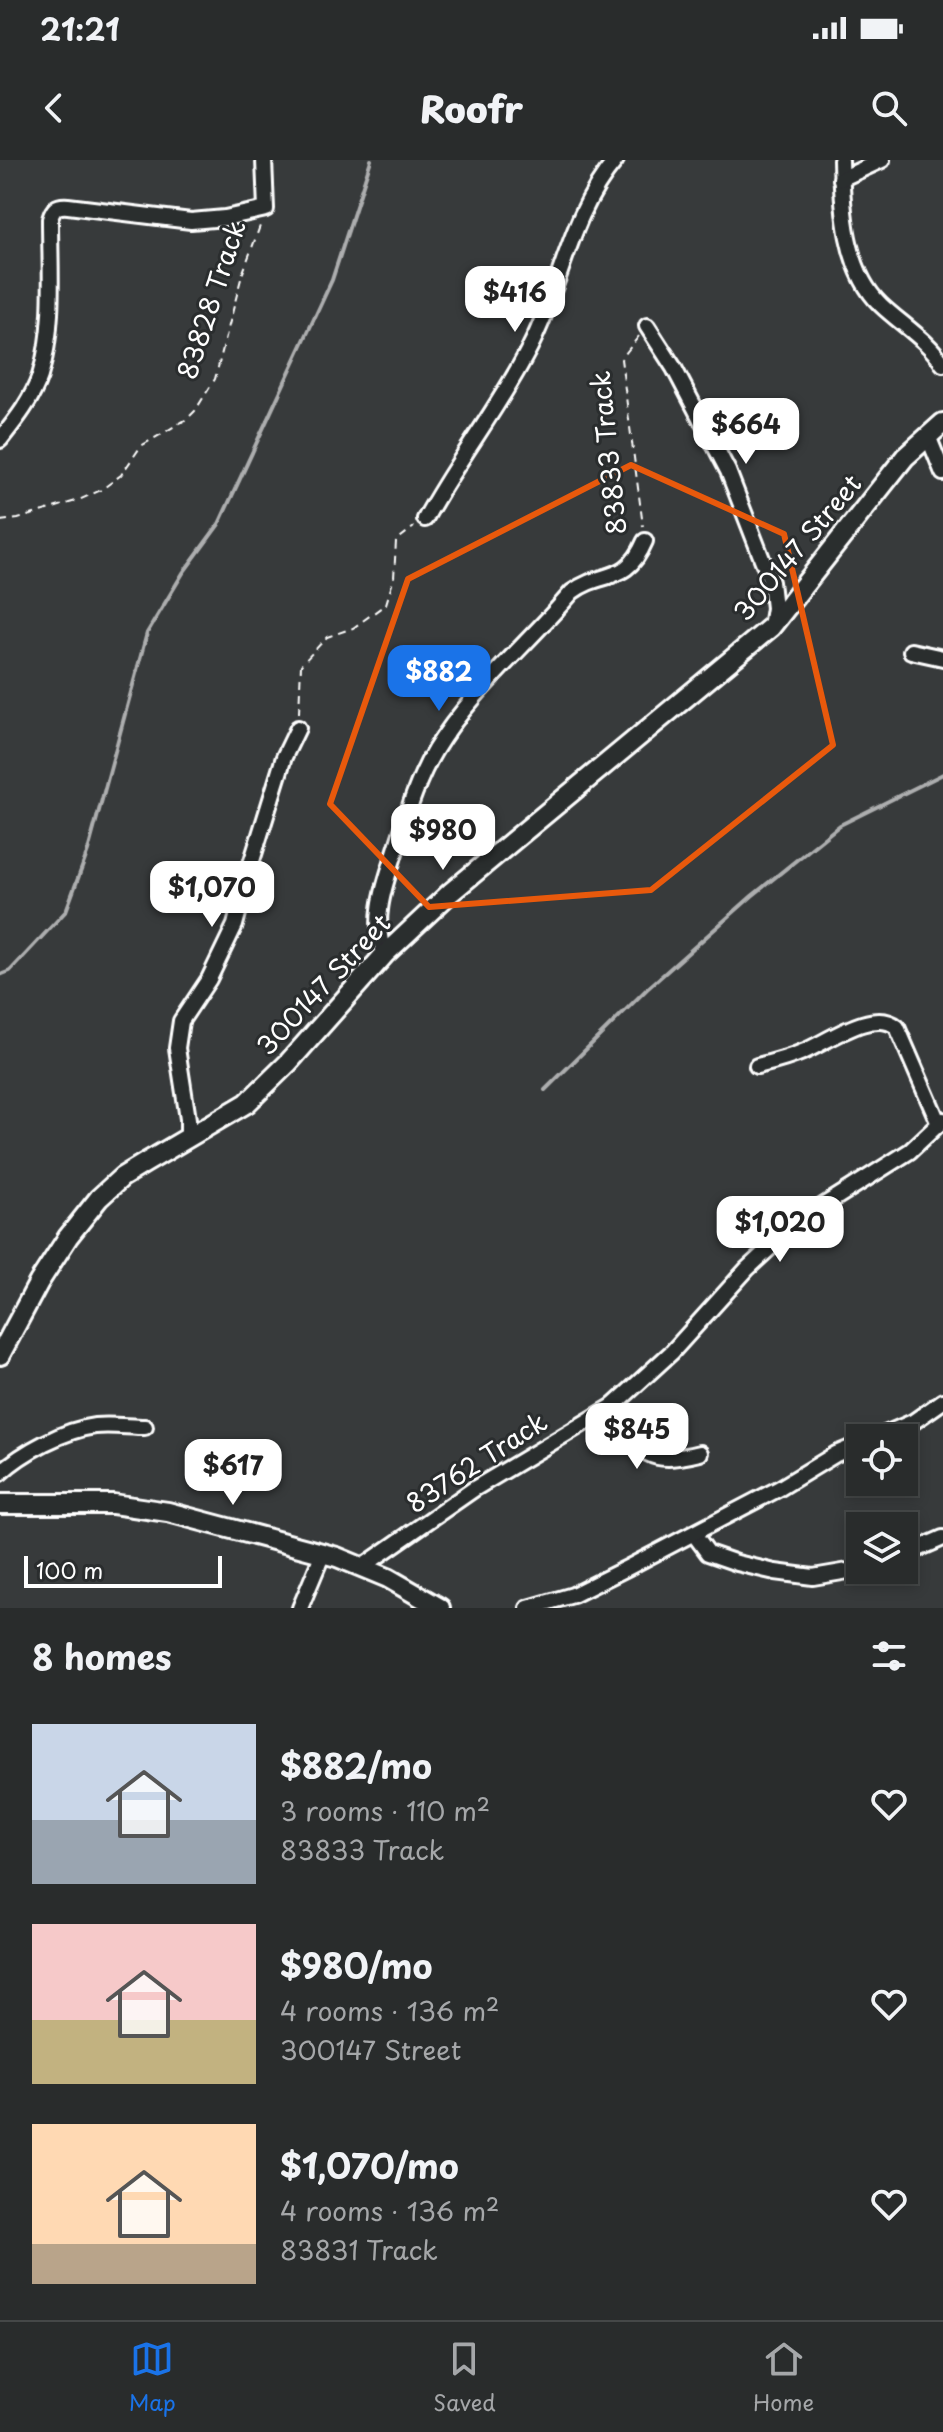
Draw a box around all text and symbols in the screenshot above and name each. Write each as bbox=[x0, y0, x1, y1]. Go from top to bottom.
text: 21:21 bbox=[40, 6, 120, 51]
text: Roofr bbox=[420, 81, 523, 135]
icon: back bbox=[32, 86, 76, 130]
icon: search bbox=[867, 86, 911, 130]
street label: 83828 Track bbox=[167, 215, 255, 384]
pin: $416 bbox=[468, 266, 562, 334]
text: $416 bbox=[483, 272, 547, 311]
street label: 83833 Track bbox=[580, 369, 635, 537]
pin: $664 bbox=[699, 398, 793, 466]
text: $664 bbox=[711, 404, 781, 443]
street label: 300147 Street bbox=[724, 465, 870, 629]
pin: $882 bbox=[392, 645, 486, 713]
text: $882 bbox=[406, 651, 472, 690]
pin: $980 bbox=[396, 804, 490, 872]
text: $980 bbox=[409, 810, 477, 849]
pin: $1,070 bbox=[147, 861, 277, 929]
text: $1,070 bbox=[168, 867, 256, 906]
street label: 300147 Street bbox=[247, 904, 399, 1064]
pin: $1,020 bbox=[715, 1196, 845, 1264]
text: $1,020 bbox=[735, 1202, 825, 1241]
street label: 83762 Track bbox=[398, 1402, 554, 1522]
pin: $845 bbox=[590, 1403, 684, 1471]
text: $845 bbox=[603, 1409, 671, 1448]
map controls bbox=[846, 1424, 918, 1584]
button: locate bbox=[846, 1424, 918, 1496]
pin: $617 bbox=[186, 1439, 280, 1507]
text: $617 bbox=[203, 1445, 263, 1484]
button: layers bbox=[846, 1512, 918, 1584]
scale bar bbox=[24, 1552, 222, 1588]
text: 100 m bbox=[36, 1553, 103, 1586]
text: 8 homes bbox=[32, 1630, 172, 1682]
icon: filters bbox=[867, 1634, 911, 1678]
text: $882/mo bbox=[280, 1739, 432, 1791]
icon: home bbox=[96, 1756, 192, 1852]
icon: heart bbox=[867, 1782, 911, 1826]
text: 3 rooms · 110 m² bbox=[280, 1791, 490, 1830]
text: 83833 Track bbox=[280, 1830, 444, 1869]
text: $980/mo bbox=[280, 1939, 432, 1991]
icon: home bbox=[96, 1956, 192, 2052]
icon: heart bbox=[867, 1982, 911, 2026]
text: 4 rooms · 136 m² bbox=[280, 1991, 500, 2030]
text: 300147 Street bbox=[280, 2030, 461, 2069]
text: $1,070/mo bbox=[280, 2139, 459, 2191]
icon: home bbox=[96, 2156, 192, 2252]
icon: heart bbox=[867, 2182, 911, 2226]
text: 4 rooms · 136 m² bbox=[280, 2191, 500, 2230]
text: 83831 Track bbox=[280, 2230, 438, 2269]
tab: Map bbox=[129, 2337, 176, 2418]
tab: Saved bbox=[433, 2337, 496, 2418]
tab: Home bbox=[753, 2337, 814, 2418]

